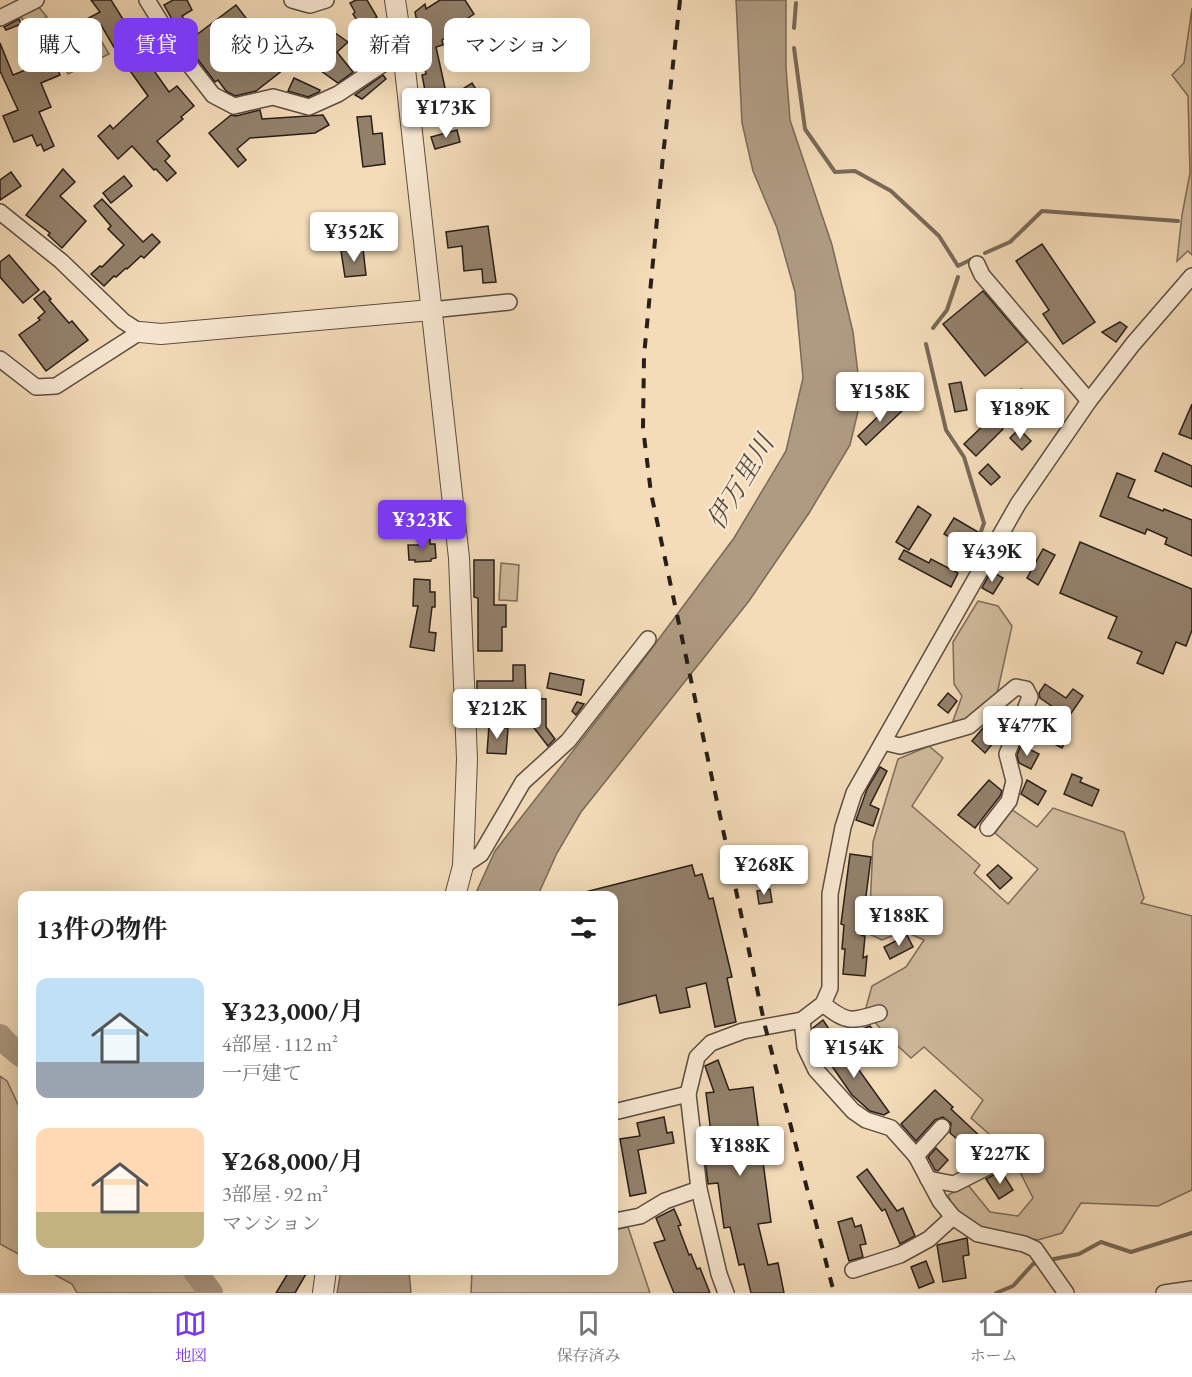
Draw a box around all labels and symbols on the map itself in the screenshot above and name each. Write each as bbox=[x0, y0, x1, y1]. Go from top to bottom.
pin: ¥173K bbox=[404, 88, 488, 139]
pin: ¥352K bbox=[312, 212, 396, 263]
pin: ¥158K bbox=[838, 372, 922, 423]
pin: ¥189K bbox=[978, 389, 1062, 440]
water label: 伊万里川 bbox=[699, 426, 783, 535]
pin: ¥323K bbox=[380, 500, 464, 551]
pin: ¥439K bbox=[950, 532, 1034, 583]
pin: ¥212K bbox=[455, 689, 539, 740]
pin: ¥477K bbox=[985, 706, 1069, 757]
pin: ¥268K bbox=[722, 845, 806, 896]
pin: ¥188K bbox=[857, 896, 941, 947]
pin: ¥154K bbox=[812, 1028, 896, 1079]
pin: ¥188K bbox=[698, 1126, 782, 1177]
pin: ¥227K bbox=[958, 1134, 1042, 1185]

